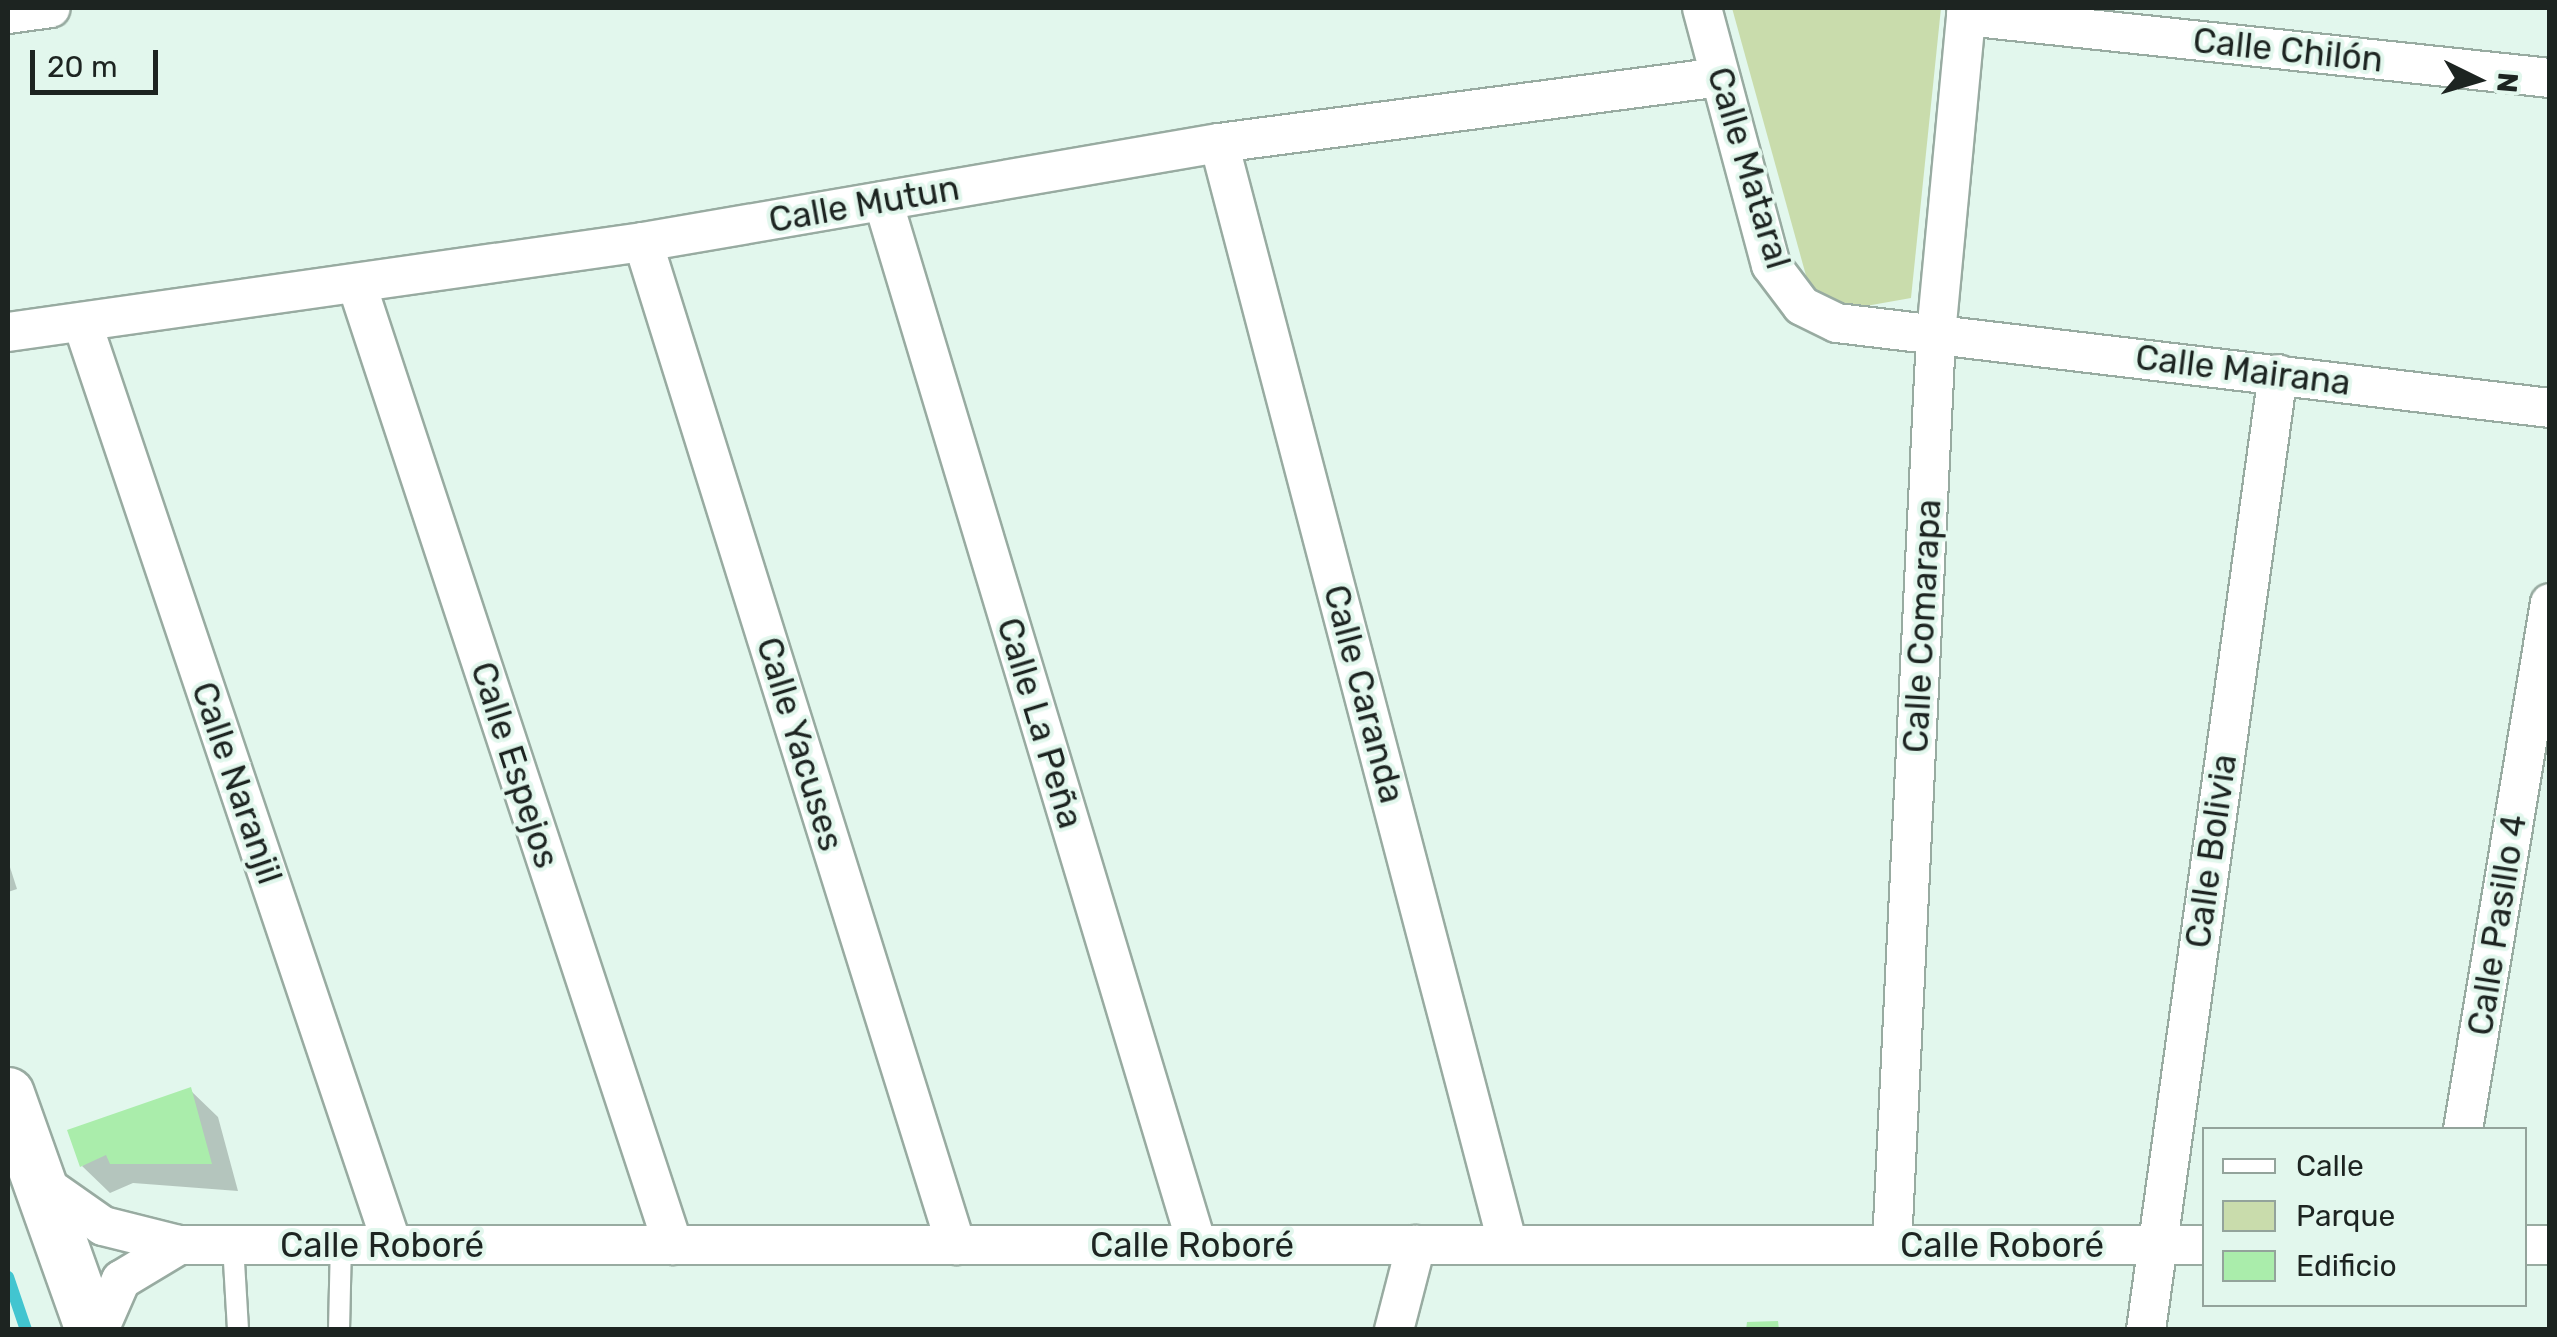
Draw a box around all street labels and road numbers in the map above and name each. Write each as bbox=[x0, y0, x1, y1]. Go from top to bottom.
street label: Calle Chilón bbox=[2191, 19, 2385, 81]
street label: Calle Mataral bbox=[1698, 62, 1800, 274]
street label: Calle Mutun bbox=[765, 167, 963, 241]
street label: Calle Mairana bbox=[2133, 336, 2353, 404]
street label: Calle Comarapa bbox=[1894, 498, 1950, 754]
street label: Calle Caranda bbox=[1315, 580, 1413, 808]
street label: Calle La Peña bbox=[988, 613, 1092, 833]
street label: Calle Yacuses bbox=[747, 632, 853, 856]
street label: Calle Espejos bbox=[462, 657, 568, 873]
street label: Calle Naranjil bbox=[183, 676, 291, 890]
street label: Calle Bolivia bbox=[2177, 751, 2245, 951]
street label: Calle Pasillo 4 bbox=[2459, 812, 2535, 1038]
street label: Calle Roboré bbox=[280, 1224, 484, 1266]
street label: Calle Roboré bbox=[1090, 1224, 1294, 1266]
street label: Calle Roboré bbox=[1900, 1224, 2104, 1266]

